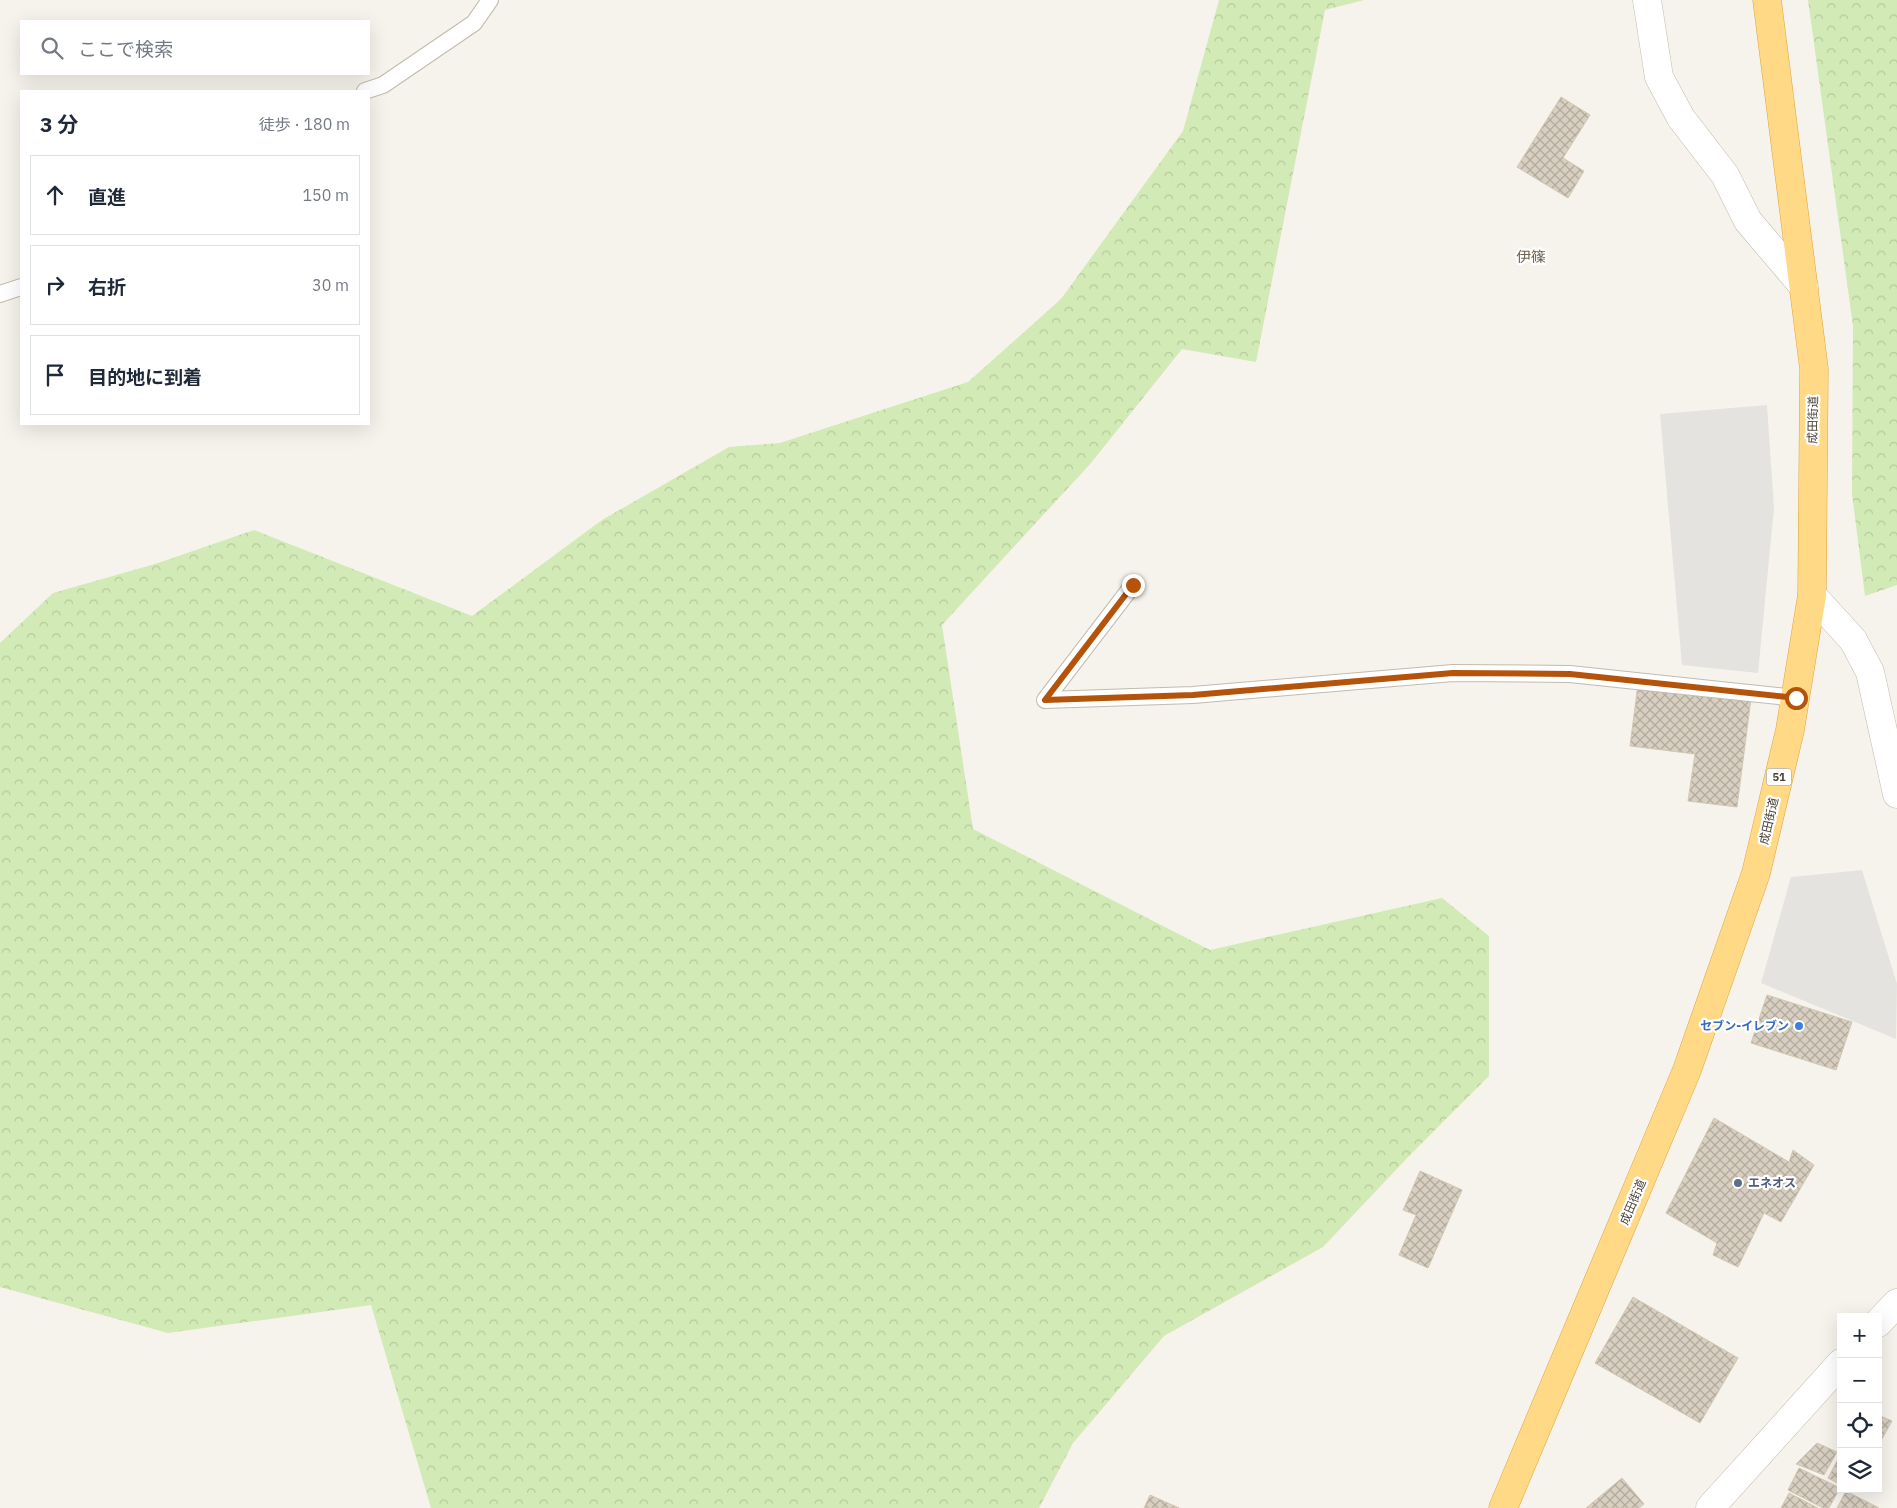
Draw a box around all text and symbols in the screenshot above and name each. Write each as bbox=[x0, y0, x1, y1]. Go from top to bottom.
search box bbox=[20, 20, 370, 75]
icon: search bbox=[38, 34, 66, 62]
text: ここで検索 bbox=[78, 37, 173, 61]
text: 3 分 bbox=[40, 110, 79, 138]
text: 徒歩 · 180 m bbox=[259, 114, 350, 134]
icon: ahead bbox=[41, 181, 69, 209]
text: 直進 bbox=[88, 185, 126, 209]
text: 150 m bbox=[302, 185, 349, 205]
district label: 伊篠 bbox=[1516, 247, 1546, 266]
icon: right bbox=[41, 271, 69, 299]
text: 右折 bbox=[88, 275, 126, 299]
text: 30 m bbox=[312, 275, 349, 295]
icon: arrive bbox=[41, 361, 69, 389]
text: 目的地に到着 bbox=[88, 365, 202, 389]
street label: 成田街道 bbox=[1805, 396, 1820, 444]
route end bbox=[1122, 574, 1145, 597]
route start bbox=[1785, 687, 1808, 710]
road number: 51 bbox=[1766, 769, 1792, 786]
street label: 成田街道 bbox=[1756, 796, 1781, 846]
place label: セブン-イレブン bbox=[1700, 1018, 1789, 1033]
marker: セブン-イレブン bbox=[1793, 1020, 1805, 1032]
place label: エネオス bbox=[1748, 1175, 1796, 1190]
street label: 成田街道 bbox=[1616, 1177, 1649, 1227]
marker: エネオス bbox=[1732, 1177, 1744, 1189]
map controls bbox=[1837, 1313, 1882, 1493]
button: + bbox=[1837, 1313, 1882, 1358]
button: − bbox=[1837, 1358, 1882, 1403]
button: locate bbox=[1837, 1403, 1882, 1448]
button: layers bbox=[1837, 1448, 1882, 1493]

